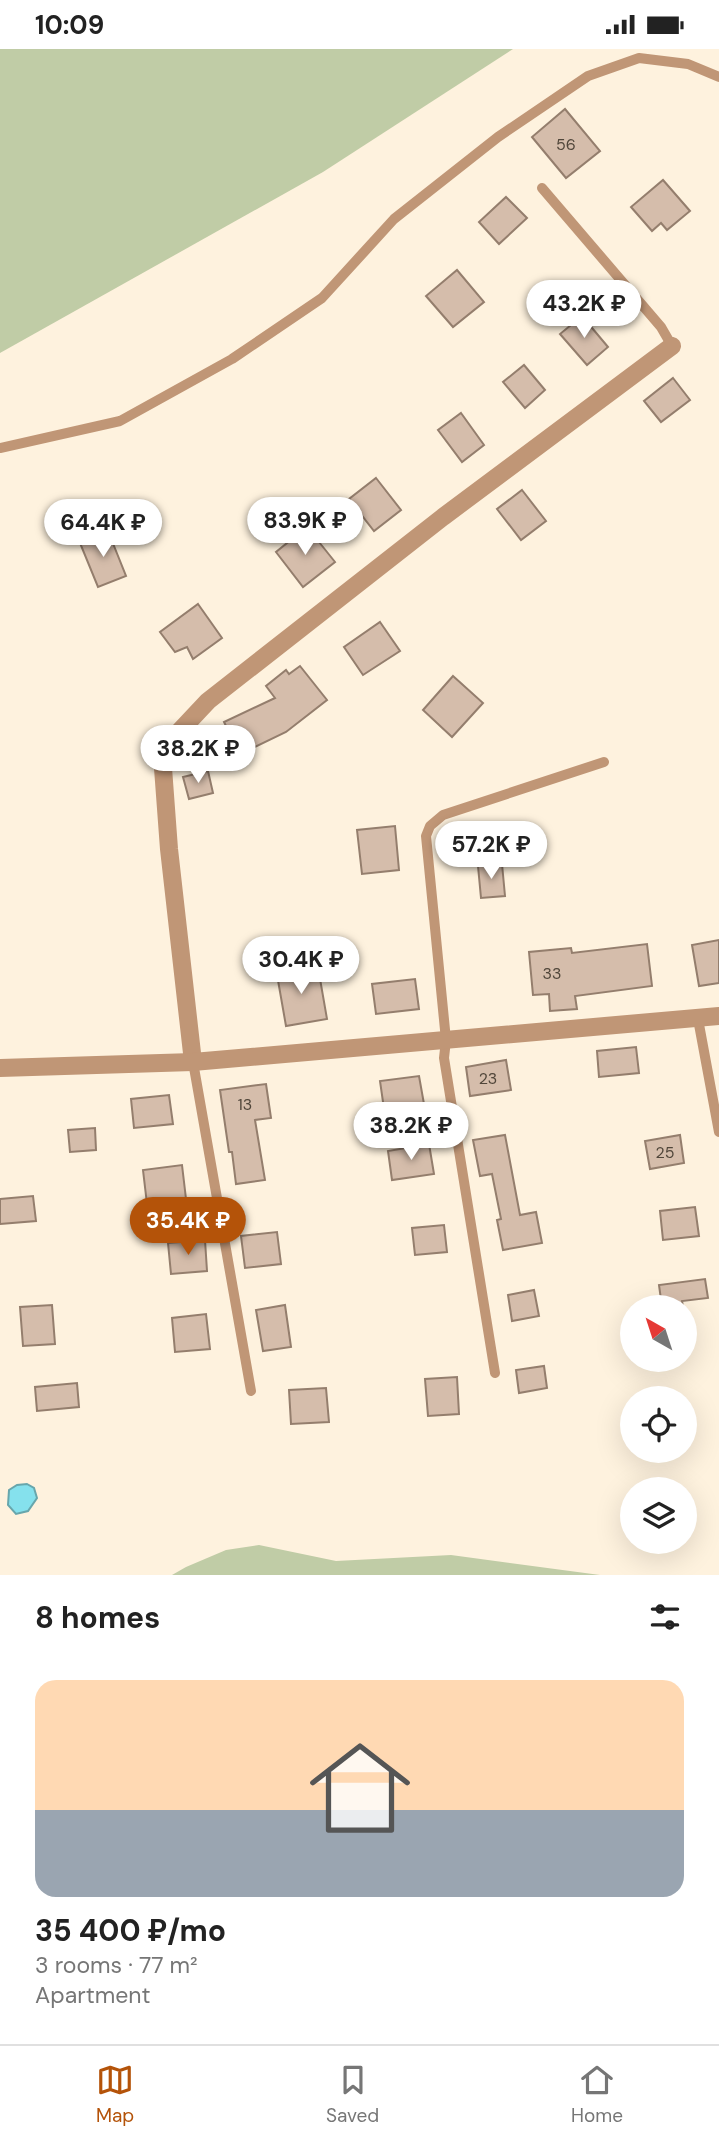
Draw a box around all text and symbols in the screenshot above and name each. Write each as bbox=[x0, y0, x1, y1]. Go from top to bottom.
text: 10:09 bbox=[35, 8, 104, 42]
house number: 56 bbox=[556, 134, 576, 155]
pin: 43.2K ₽ bbox=[519, 281, 649, 340]
text: 43.2K ₽ bbox=[542, 288, 626, 318]
pin: 83.9K ₽ bbox=[240, 497, 370, 557]
pin: 64.4K ₽ bbox=[38, 499, 168, 559]
text: 83.9K ₽ bbox=[263, 505, 347, 535]
text: 64.4K ₽ bbox=[60, 507, 146, 537]
pin: 38.2K ₽ bbox=[133, 725, 263, 785]
text: 38.2K ₽ bbox=[157, 733, 239, 763]
pin: 57.2K ₽ bbox=[426, 821, 556, 881]
text: 57.2K ₽ bbox=[451, 829, 531, 859]
pin: 30.4K ₽ bbox=[236, 937, 366, 996]
text: 30.4K ₽ bbox=[258, 944, 344, 974]
house number: 33 bbox=[543, 963, 561, 984]
house number: 23 bbox=[479, 1068, 497, 1089]
house number: 13 bbox=[238, 1094, 252, 1115]
pin: 38.2K ₽ bbox=[346, 1103, 476, 1162]
text: 38.2K ₽ bbox=[370, 1110, 452, 1140]
house number: 25 bbox=[656, 1142, 674, 1163]
pin: 35.4K ₽ bbox=[123, 1197, 253, 1257]
text: 35.4K ₽ bbox=[146, 1205, 230, 1235]
north arrow bbox=[620, 1295, 696, 1372]
map controls bbox=[620, 1295, 697, 1554]
button: locate bbox=[620, 1386, 697, 1463]
button: layers bbox=[620, 1477, 697, 1554]
text: 8 homes bbox=[35, 1598, 160, 1637]
icon: filters bbox=[646, 1598, 684, 1636]
icon: home bbox=[297, 1725, 423, 1851]
text: 35 400 ₽/mo bbox=[35, 1911, 226, 1950]
text: 3 rooms · 77 m² bbox=[35, 1950, 198, 1980]
text: Apartment bbox=[35, 1980, 150, 2010]
tab: Map bbox=[96, 2061, 134, 2128]
tab: Saved bbox=[326, 2061, 379, 2128]
tab: Home bbox=[571, 2061, 623, 2128]

